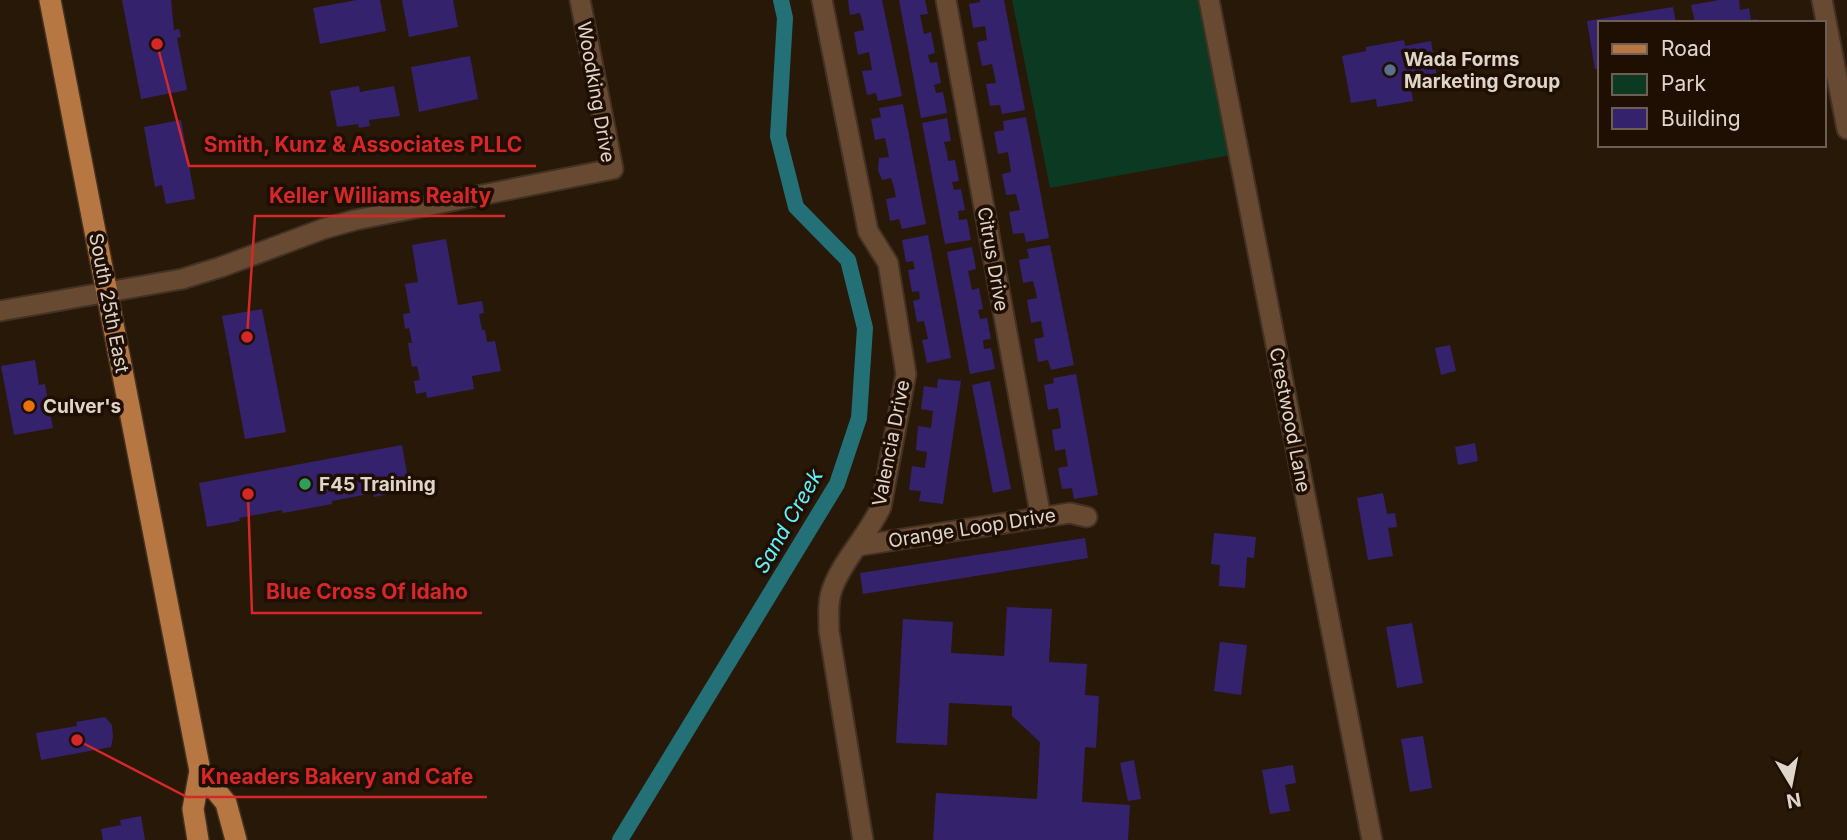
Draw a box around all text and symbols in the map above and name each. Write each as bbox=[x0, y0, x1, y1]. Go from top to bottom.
street label: Woodking Drive bbox=[572, 20, 620, 164]
legend bbox=[1598, 21, 1826, 147]
text: Road bbox=[1661, 36, 1712, 61]
place label: Wada Forms Marketing Group bbox=[1404, 48, 1560, 93]
marker: Wada Forms Marketing Group bbox=[1382, 62, 1398, 78]
text: Park bbox=[1661, 71, 1706, 96]
text: Building bbox=[1661, 106, 1741, 131]
callout: Smith, Kunz & Associates PLLC bbox=[189, 124, 536, 166]
text: Smith, Kunz & Associates PLLC bbox=[204, 132, 522, 157]
callout: Keller Williams Realty bbox=[255, 174, 505, 216]
text: Keller Williams Realty bbox=[269, 183, 491, 208]
street label: Citrus Drive bbox=[973, 205, 1013, 313]
street label: South 25th East bbox=[84, 231, 134, 375]
street label: Crestwood Lane bbox=[1265, 346, 1315, 494]
street label: Valencia Drive bbox=[867, 378, 915, 508]
place label: Culver's bbox=[43, 395, 121, 418]
marker: Culver's bbox=[21, 398, 37, 414]
water label: Sand Creek bbox=[748, 464, 828, 578]
place label: F45 Training bbox=[319, 473, 436, 496]
marker: F45 Training bbox=[297, 476, 313, 492]
street label: Orange Loop Drive bbox=[887, 503, 1057, 553]
callout: Blue Cross Of Idaho bbox=[252, 571, 482, 613]
text: Blue Cross Of Idaho bbox=[266, 579, 468, 604]
north arrow bbox=[1756, 749, 1826, 819]
callout: Kneaders Bakery and Cafe bbox=[187, 755, 487, 797]
text: Kneaders Bakery and Cafe bbox=[201, 764, 473, 789]
text: N bbox=[1785, 788, 1803, 813]

